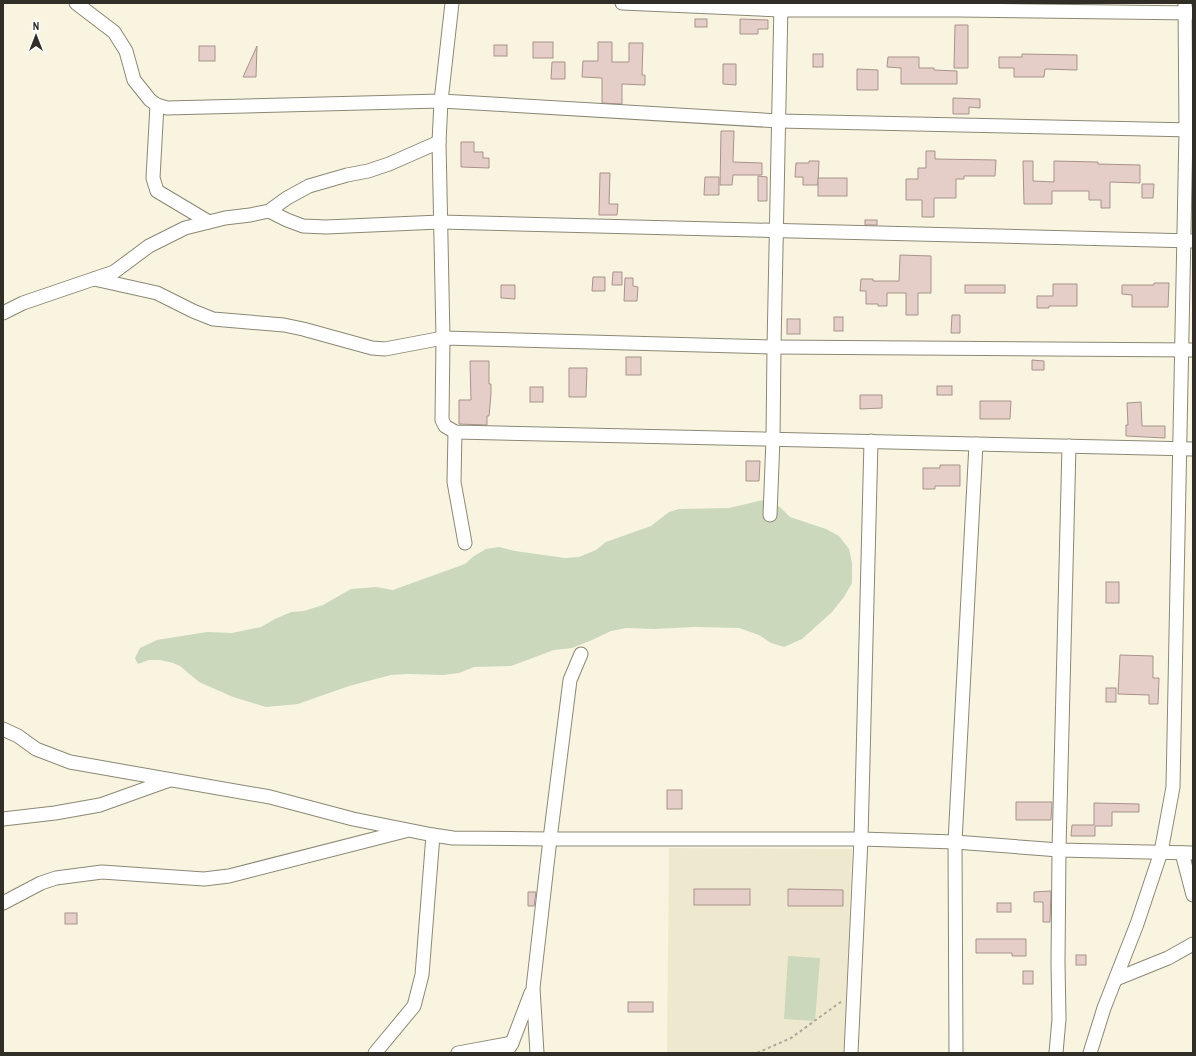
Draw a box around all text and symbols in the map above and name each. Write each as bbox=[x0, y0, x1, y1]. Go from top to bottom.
north arrow bbox=[16, 16, 56, 56]
text: N bbox=[33, 19, 39, 33]

